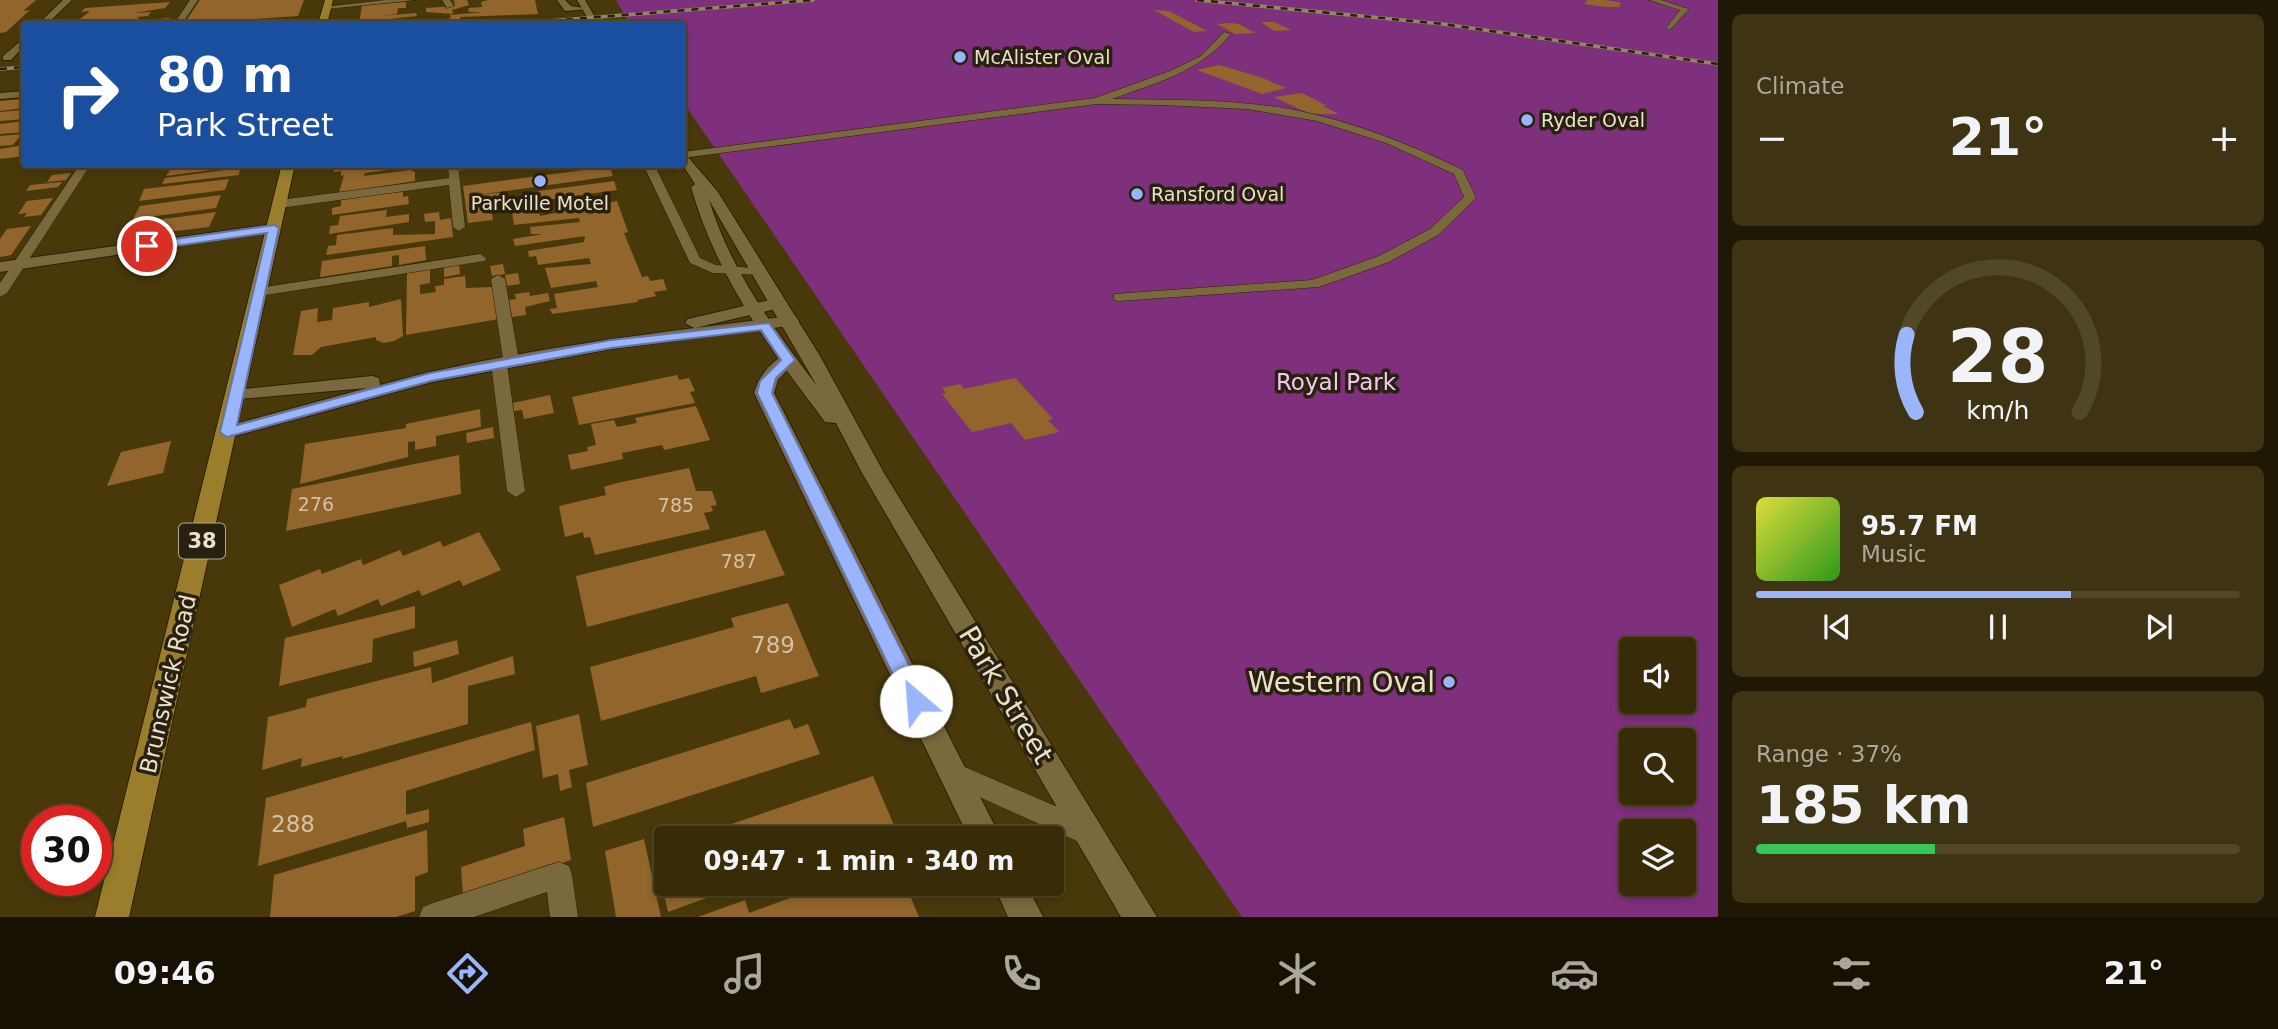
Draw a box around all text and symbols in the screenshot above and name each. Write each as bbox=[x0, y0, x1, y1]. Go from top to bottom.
place label: McAlister Oval bbox=[974, 46, 1110, 68]
text: 80 m bbox=[157, 47, 293, 104]
icon: right bbox=[42, 49, 133, 140]
marker: McAlister Oval bbox=[952, 49, 968, 65]
text: Climate bbox=[1756, 73, 1845, 99]
text: Park Street bbox=[157, 106, 334, 144]
text: 21° bbox=[1949, 107, 2047, 167]
place label: Ryder Oval bbox=[1541, 109, 1645, 131]
marker: Ryder Oval bbox=[1519, 112, 1535, 128]
text: − bbox=[1756, 116, 1788, 160]
text: + bbox=[2208, 116, 2240, 160]
marker: Parkville Motel bbox=[532, 173, 548, 189]
place label: Ransford Oval bbox=[1151, 183, 1284, 205]
marker: Ransford Oval bbox=[1129, 186, 1145, 202]
place label: Parkville Motel bbox=[471, 192, 609, 214]
pin bbox=[117, 216, 177, 276]
icon: arrive bbox=[128, 227, 166, 265]
text: 28 bbox=[1947, 314, 2049, 399]
park label: Royal Park bbox=[1276, 369, 1397, 395]
text: km/h bbox=[1966, 395, 2030, 424]
house number: 276 bbox=[298, 493, 334, 515]
house number: 785 bbox=[658, 494, 694, 516]
text: 95.7 FM bbox=[1861, 511, 1978, 541]
road number: 38 bbox=[179, 524, 225, 558]
text: Music bbox=[1861, 541, 1926, 567]
house number: 787 bbox=[721, 550, 757, 572]
street label: Brunswick Road bbox=[135, 592, 201, 776]
icon: previous bbox=[1818, 608, 1856, 646]
icon: pause bbox=[1979, 608, 2017, 646]
icon: next bbox=[2140, 608, 2178, 646]
street label: Park Street bbox=[952, 620, 1060, 770]
house number: 789 bbox=[751, 632, 795, 658]
map controls bbox=[1619, 637, 1696, 896]
button: sound bbox=[1619, 637, 1696, 714]
position arrow bbox=[879, 664, 953, 738]
place label: Western Oval bbox=[1248, 666, 1435, 699]
marker: Western Oval bbox=[1441, 674, 1457, 690]
button: search bbox=[1619, 728, 1696, 805]
text: Range · 37% bbox=[1756, 741, 1902, 767]
text: 185 km bbox=[1756, 775, 1971, 835]
speed limit sign: 30 bbox=[21, 805, 112, 896]
house number: 288 bbox=[271, 811, 315, 837]
button: layers bbox=[1619, 819, 1696, 896]
text: 09:47 · 1 min · 340 m bbox=[704, 846, 1014, 876]
icon: directions bbox=[443, 949, 492, 998]
icon: music bbox=[720, 949, 769, 998]
icon: phone bbox=[997, 949, 1046, 998]
icon: climate bbox=[1273, 949, 1322, 998]
icon: car bbox=[1550, 949, 1599, 998]
icon: filters bbox=[1827, 949, 1876, 998]
text: 09:46 bbox=[114, 954, 216, 992]
text: 21° bbox=[2104, 954, 2164, 992]

